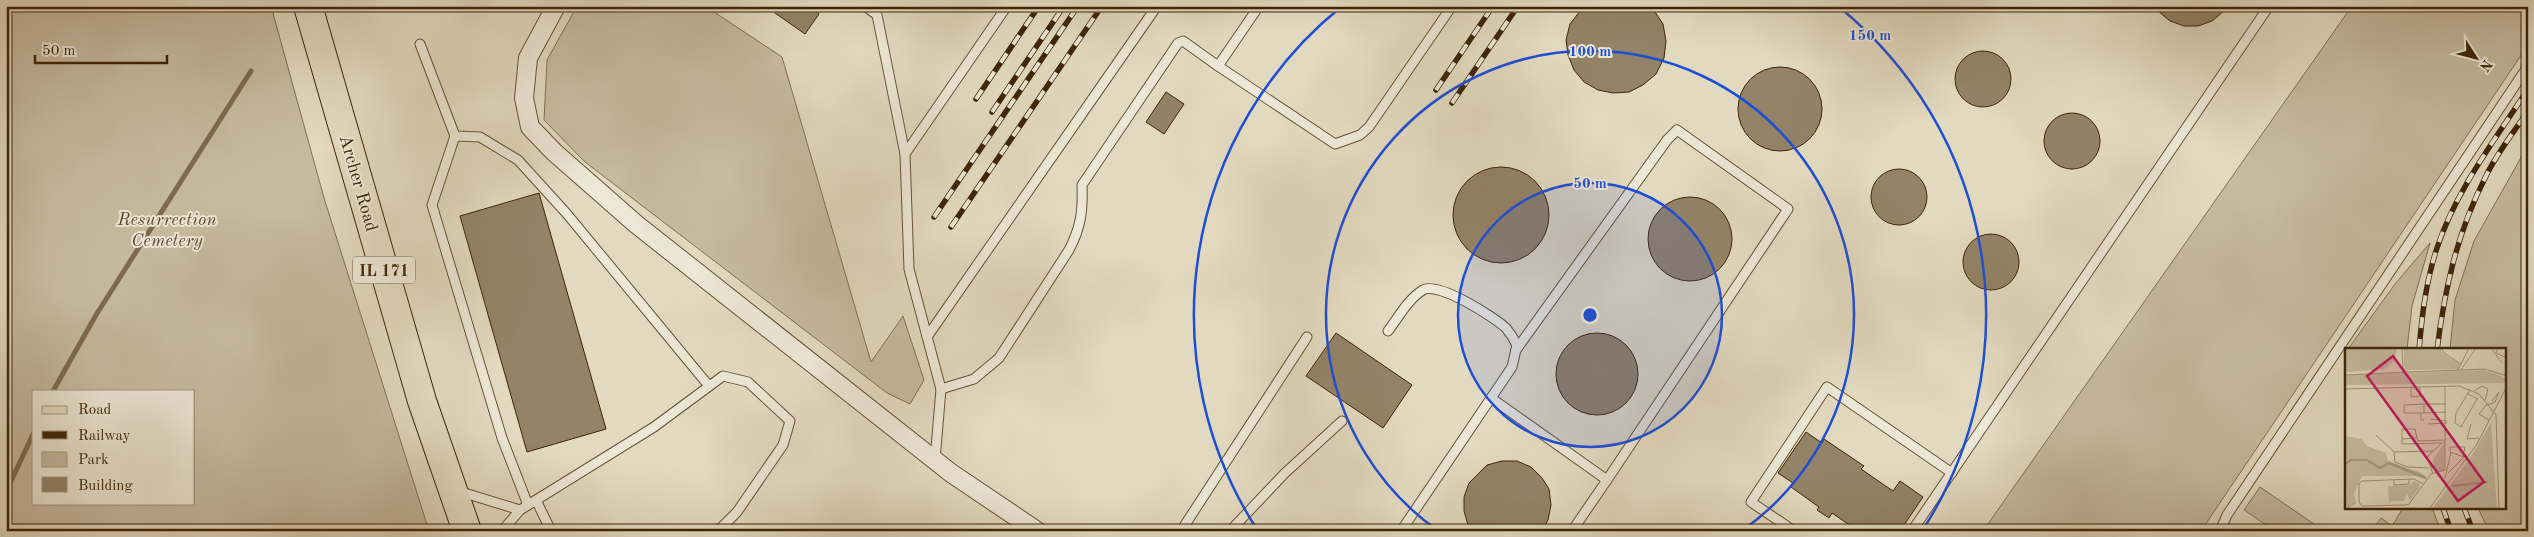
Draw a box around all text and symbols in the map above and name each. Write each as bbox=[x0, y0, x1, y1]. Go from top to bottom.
text: 150 m bbox=[1849, 29, 1891, 44]
scale bar bbox=[35, 32, 168, 64]
north arrow bbox=[2452, 32, 2502, 82]
text: 50 m bbox=[42, 44, 76, 59]
text: 100 m bbox=[1569, 45, 1611, 60]
text: N bbox=[2477, 57, 2495, 74]
street label: Archer Road bbox=[336, 133, 380, 234]
text: 50 m bbox=[1573, 177, 1607, 192]
park label: Resurrection Cemetery bbox=[116, 211, 217, 250]
road number: IL 171 bbox=[353, 256, 415, 284]
centre of rings bbox=[1581, 306, 1599, 324]
inset map bbox=[2345, 348, 2506, 510]
legend bbox=[32, 390, 195, 504]
text: Road bbox=[78, 403, 112, 418]
text: Railway bbox=[78, 429, 131, 444]
text: Park bbox=[78, 453, 109, 468]
text: Building bbox=[78, 479, 133, 494]

